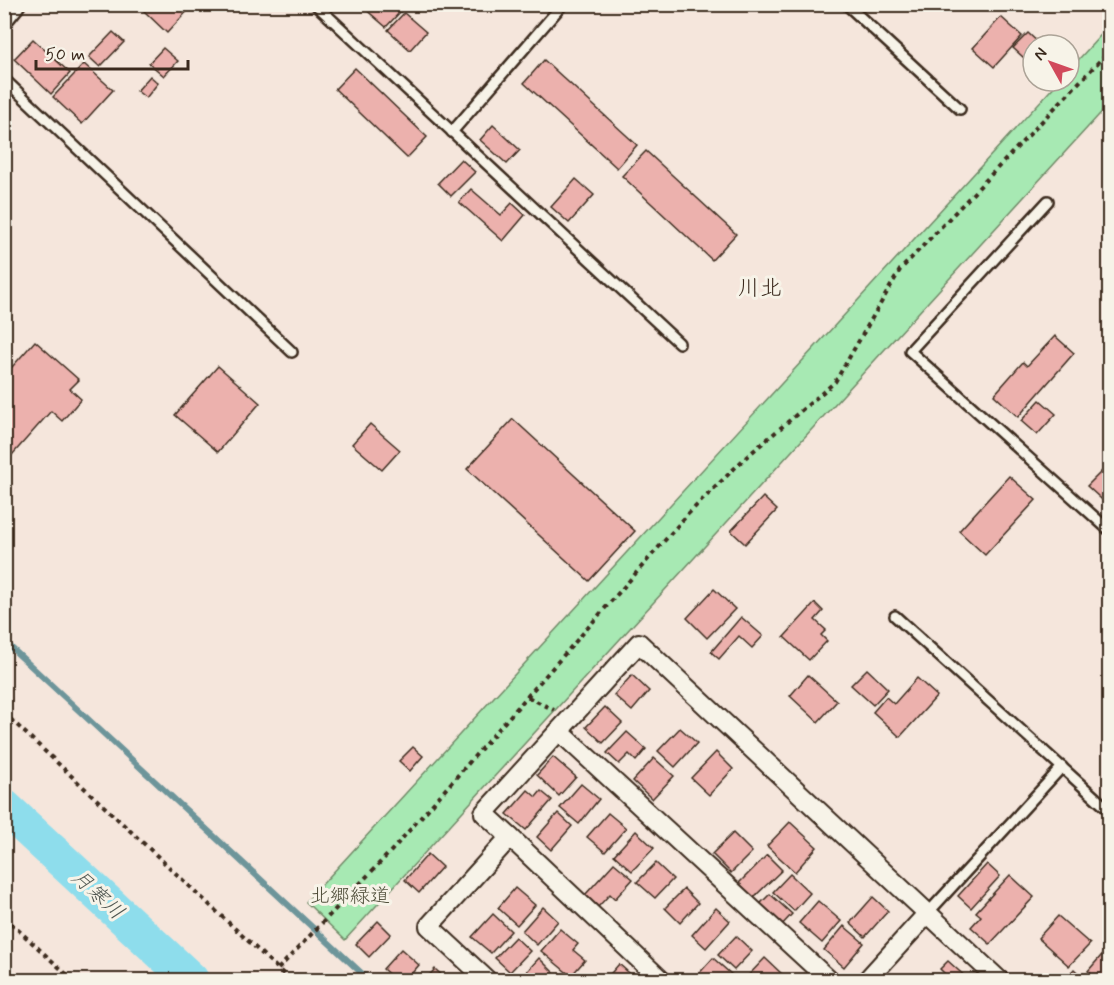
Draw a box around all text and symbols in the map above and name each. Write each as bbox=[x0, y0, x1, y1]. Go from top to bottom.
scale bar bbox=[36, 33, 188, 71]
north arrow bbox=[1021, 33, 1081, 93]
text: 50 m bbox=[45, 43, 85, 67]
text: N bbox=[1029, 43, 1052, 65]
district label: 川北 bbox=[738, 275, 782, 303]
water label: 月寒川 bbox=[65, 863, 130, 926]
park label: 北郷緑道 bbox=[310, 883, 390, 910]

